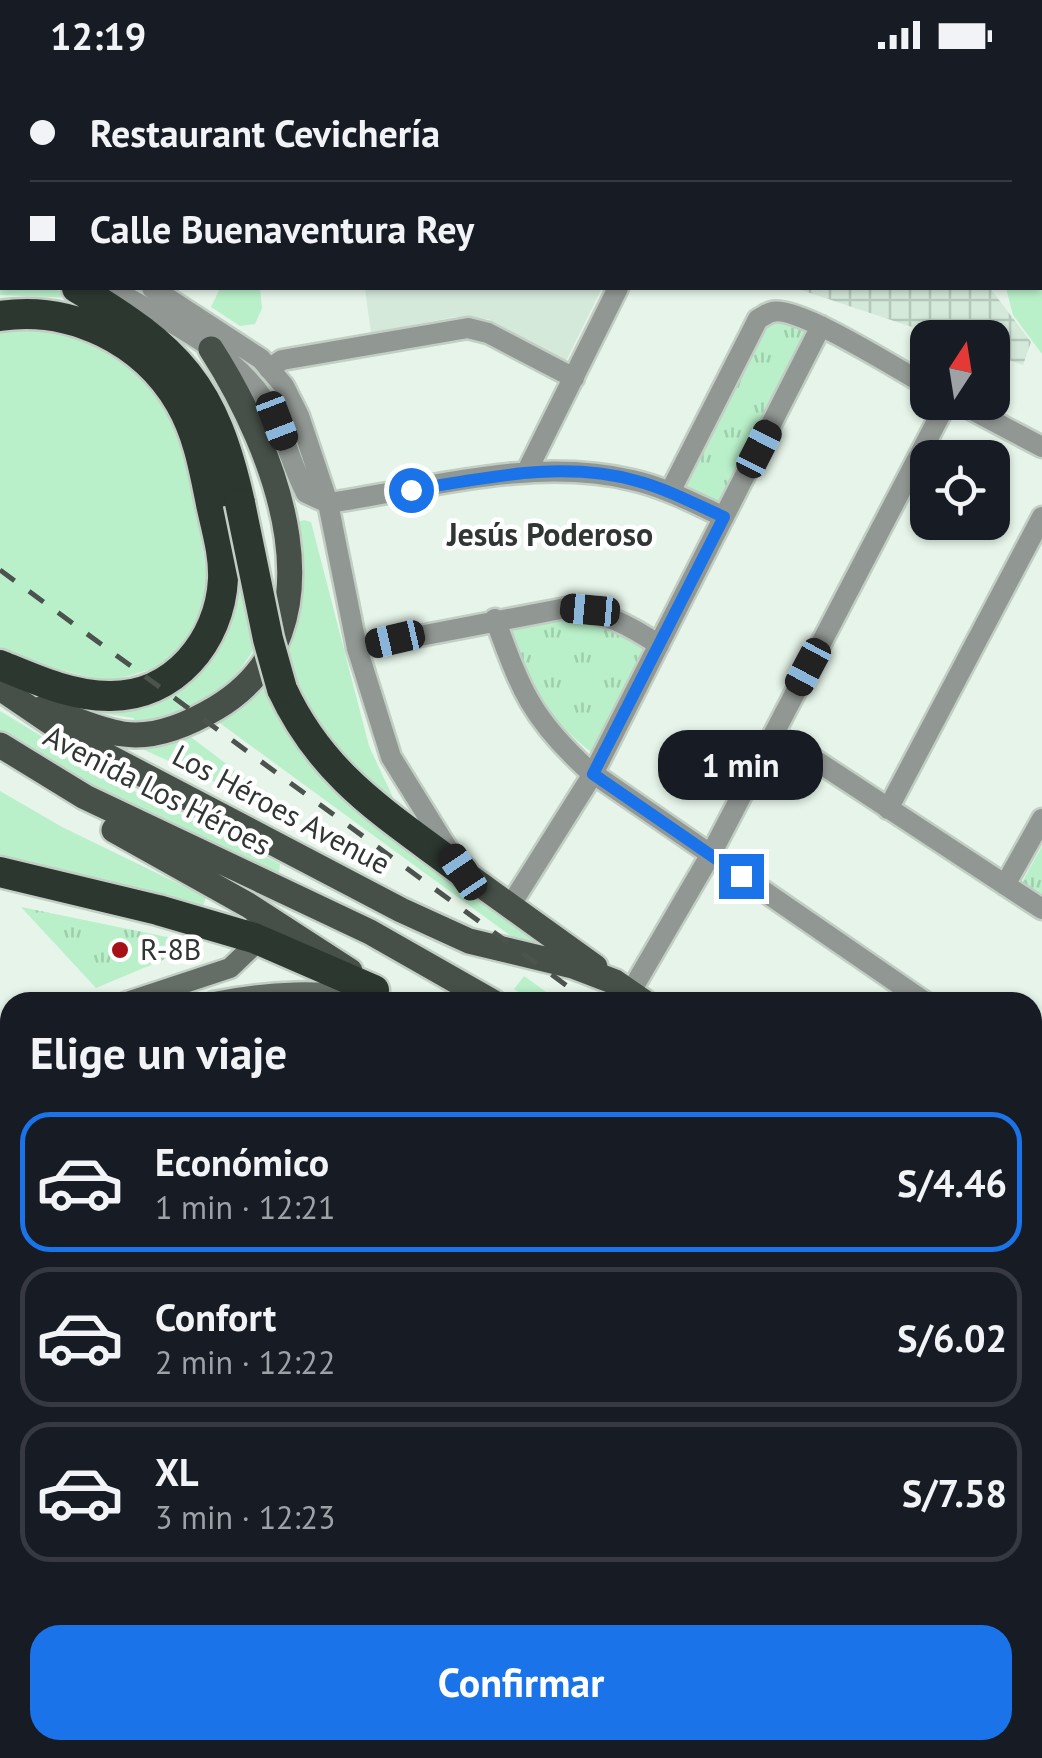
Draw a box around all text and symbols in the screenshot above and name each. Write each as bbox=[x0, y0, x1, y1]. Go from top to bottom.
text: 12:19 bbox=[50, 11, 146, 60]
text: Restaurant Cevichería bbox=[90, 108, 440, 157]
text: Calle Buenaventura Rey bbox=[90, 204, 474, 253]
north arrow bbox=[910, 320, 1010, 420]
map controls bbox=[910, 320, 1010, 540]
car bbox=[252, 388, 302, 454]
car bbox=[732, 415, 786, 483]
button: locate bbox=[910, 440, 1010, 540]
route start bbox=[389, 468, 434, 513]
district label: Jesús Poderoso bbox=[446, 513, 653, 555]
car bbox=[559, 592, 621, 628]
car bbox=[362, 618, 428, 660]
car bbox=[781, 633, 835, 701]
street label: Avenida Los Héroes bbox=[38, 716, 278, 864]
callout: 1 min bbox=[658, 731, 824, 801]
street label: Los Héroes Avenue bbox=[166, 735, 397, 882]
text: 1 min bbox=[701, 744, 780, 786]
car bbox=[434, 839, 492, 905]
route end bbox=[719, 854, 764, 899]
place label: R-8B bbox=[140, 929, 201, 968]
marker: R-8B bbox=[109, 939, 131, 961]
text: Elige un viaje bbox=[30, 1023, 287, 1081]
icon: car bbox=[35, 1137, 125, 1227]
text: Económico bbox=[155, 1137, 329, 1186]
text: S/4.46 bbox=[897, 1158, 1007, 1207]
text: 1 min · 12:21 bbox=[155, 1186, 335, 1228]
icon: car bbox=[35, 1292, 125, 1382]
text: Confort bbox=[155, 1292, 276, 1341]
text: S/6.02 bbox=[897, 1313, 1007, 1362]
text: 2 min · 12:22 bbox=[155, 1341, 335, 1383]
icon: car bbox=[35, 1447, 125, 1537]
text: XL bbox=[155, 1447, 199, 1496]
text: S/7.58 bbox=[902, 1468, 1007, 1517]
text: 3 min · 12:23 bbox=[155, 1496, 335, 1538]
button: Confirmar bbox=[30, 1625, 1012, 1740]

